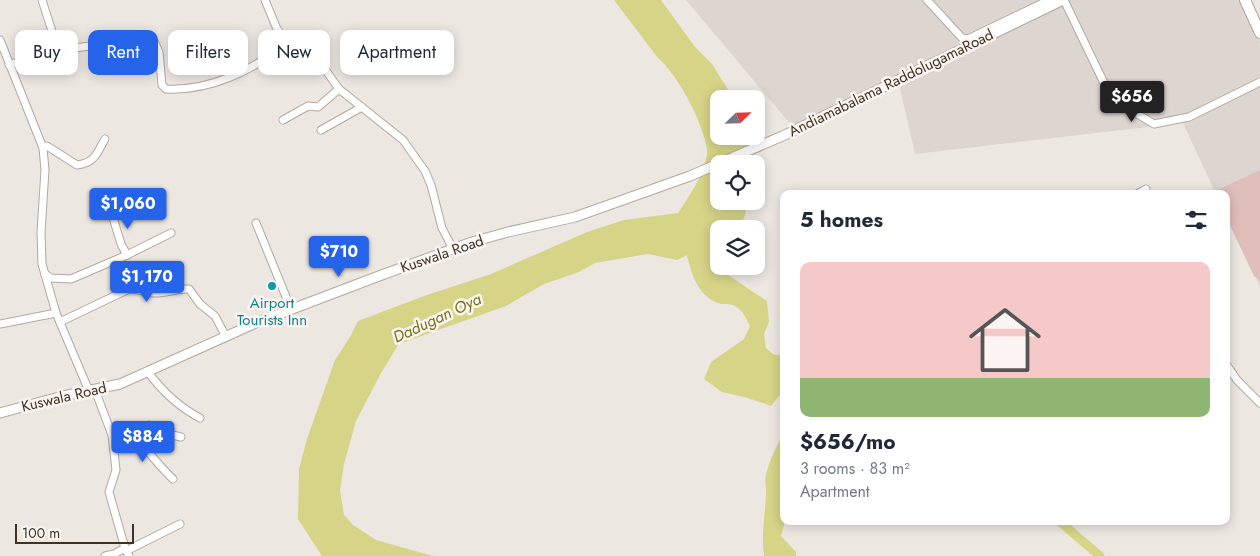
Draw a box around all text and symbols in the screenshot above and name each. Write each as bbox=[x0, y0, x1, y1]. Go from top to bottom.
street label: Andiamabalama RaddolugamaRoad bbox=[785, 24, 997, 142]
chip: Buy bbox=[15, 30, 78, 75]
chip: Rent bbox=[88, 30, 158, 75]
chip: Filters bbox=[168, 30, 248, 75]
chip: New bbox=[258, 30, 330, 75]
chip: Apartment bbox=[340, 30, 454, 75]
pin: $656 bbox=[1102, 80, 1162, 123]
text: $656 bbox=[1111, 85, 1153, 108]
north arrow bbox=[710, 90, 765, 145]
map controls bbox=[710, 90, 765, 275]
button: locate bbox=[710, 155, 765, 210]
pin: $1,060 bbox=[87, 188, 169, 230]
text: $1,060 bbox=[100, 192, 156, 215]
text: 5 homes bbox=[800, 205, 883, 235]
icon: filters bbox=[1182, 206, 1210, 234]
button: layers bbox=[710, 220, 765, 275]
street label: Kuswala Road bbox=[397, 229, 487, 279]
pin: $710 bbox=[309, 236, 369, 278]
text: $710 bbox=[320, 240, 358, 263]
pin: $1,170 bbox=[106, 260, 188, 303]
text: $1,170 bbox=[121, 265, 173, 288]
marker: Airport Tourists Inn bbox=[266, 280, 278, 292]
water label: Dadugan Oya bbox=[389, 287, 485, 349]
place label: Airport Tourists Inn bbox=[237, 292, 307, 331]
icon: home bbox=[960, 295, 1050, 385]
street label: Kuswala Road bbox=[19, 377, 109, 417]
pin: $884 bbox=[113, 420, 173, 463]
text: $884 bbox=[122, 425, 164, 448]
text: $656/mo bbox=[800, 427, 896, 457]
text: 3 rooms · 83 m² bbox=[800, 457, 910, 480]
text: Apartment bbox=[800, 480, 870, 503]
scale bar bbox=[15, 521, 134, 544]
text: 100 m bbox=[22, 523, 60, 543]

